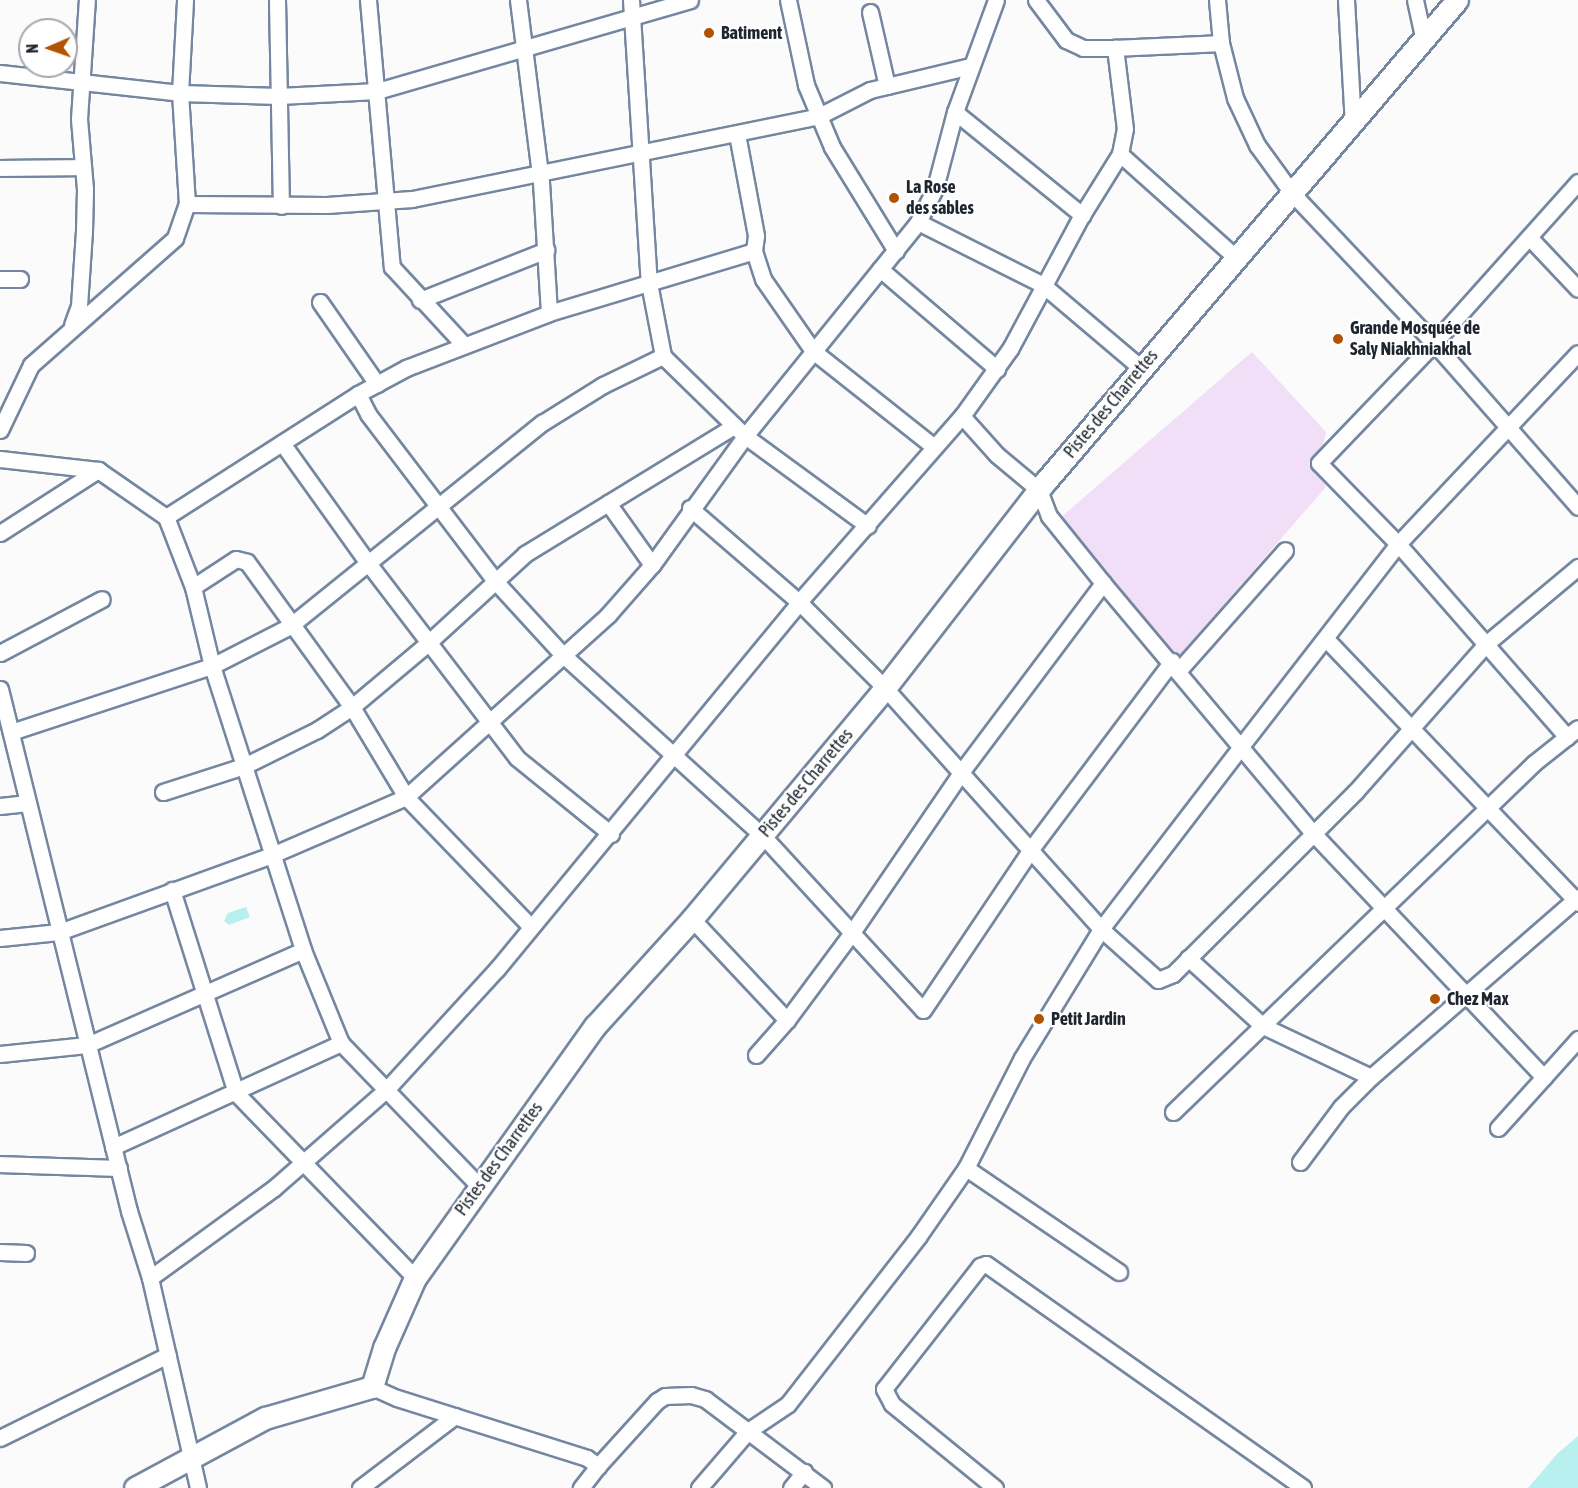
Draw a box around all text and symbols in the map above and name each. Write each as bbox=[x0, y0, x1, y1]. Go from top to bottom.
north arrow bbox=[18, 18, 78, 78]
place label: Batiment bbox=[721, 22, 782, 44]
marker: Batiment bbox=[702, 26, 716, 40]
text: N bbox=[23, 44, 41, 54]
place label: La Rose des sables bbox=[906, 177, 974, 219]
marker: La Rose des sables bbox=[887, 191, 901, 205]
place label: Grande Mosquée de Saly Niakhniakhal bbox=[1350, 318, 1480, 360]
marker: Grande Mosquée de Saly Niakhniakhal bbox=[1331, 332, 1345, 346]
street label: Pistes des Charrettes bbox=[1059, 345, 1163, 463]
street label: Pistes des Charrettes bbox=[754, 724, 858, 842]
place label: Chez Max bbox=[1447, 988, 1509, 1010]
marker: Chez Max bbox=[1428, 992, 1442, 1006]
place label: Petit Jardin bbox=[1051, 1008, 1126, 1030]
marker: Petit Jardin bbox=[1032, 1012, 1046, 1026]
street label: Pistes des Charrettes bbox=[451, 1098, 547, 1220]

